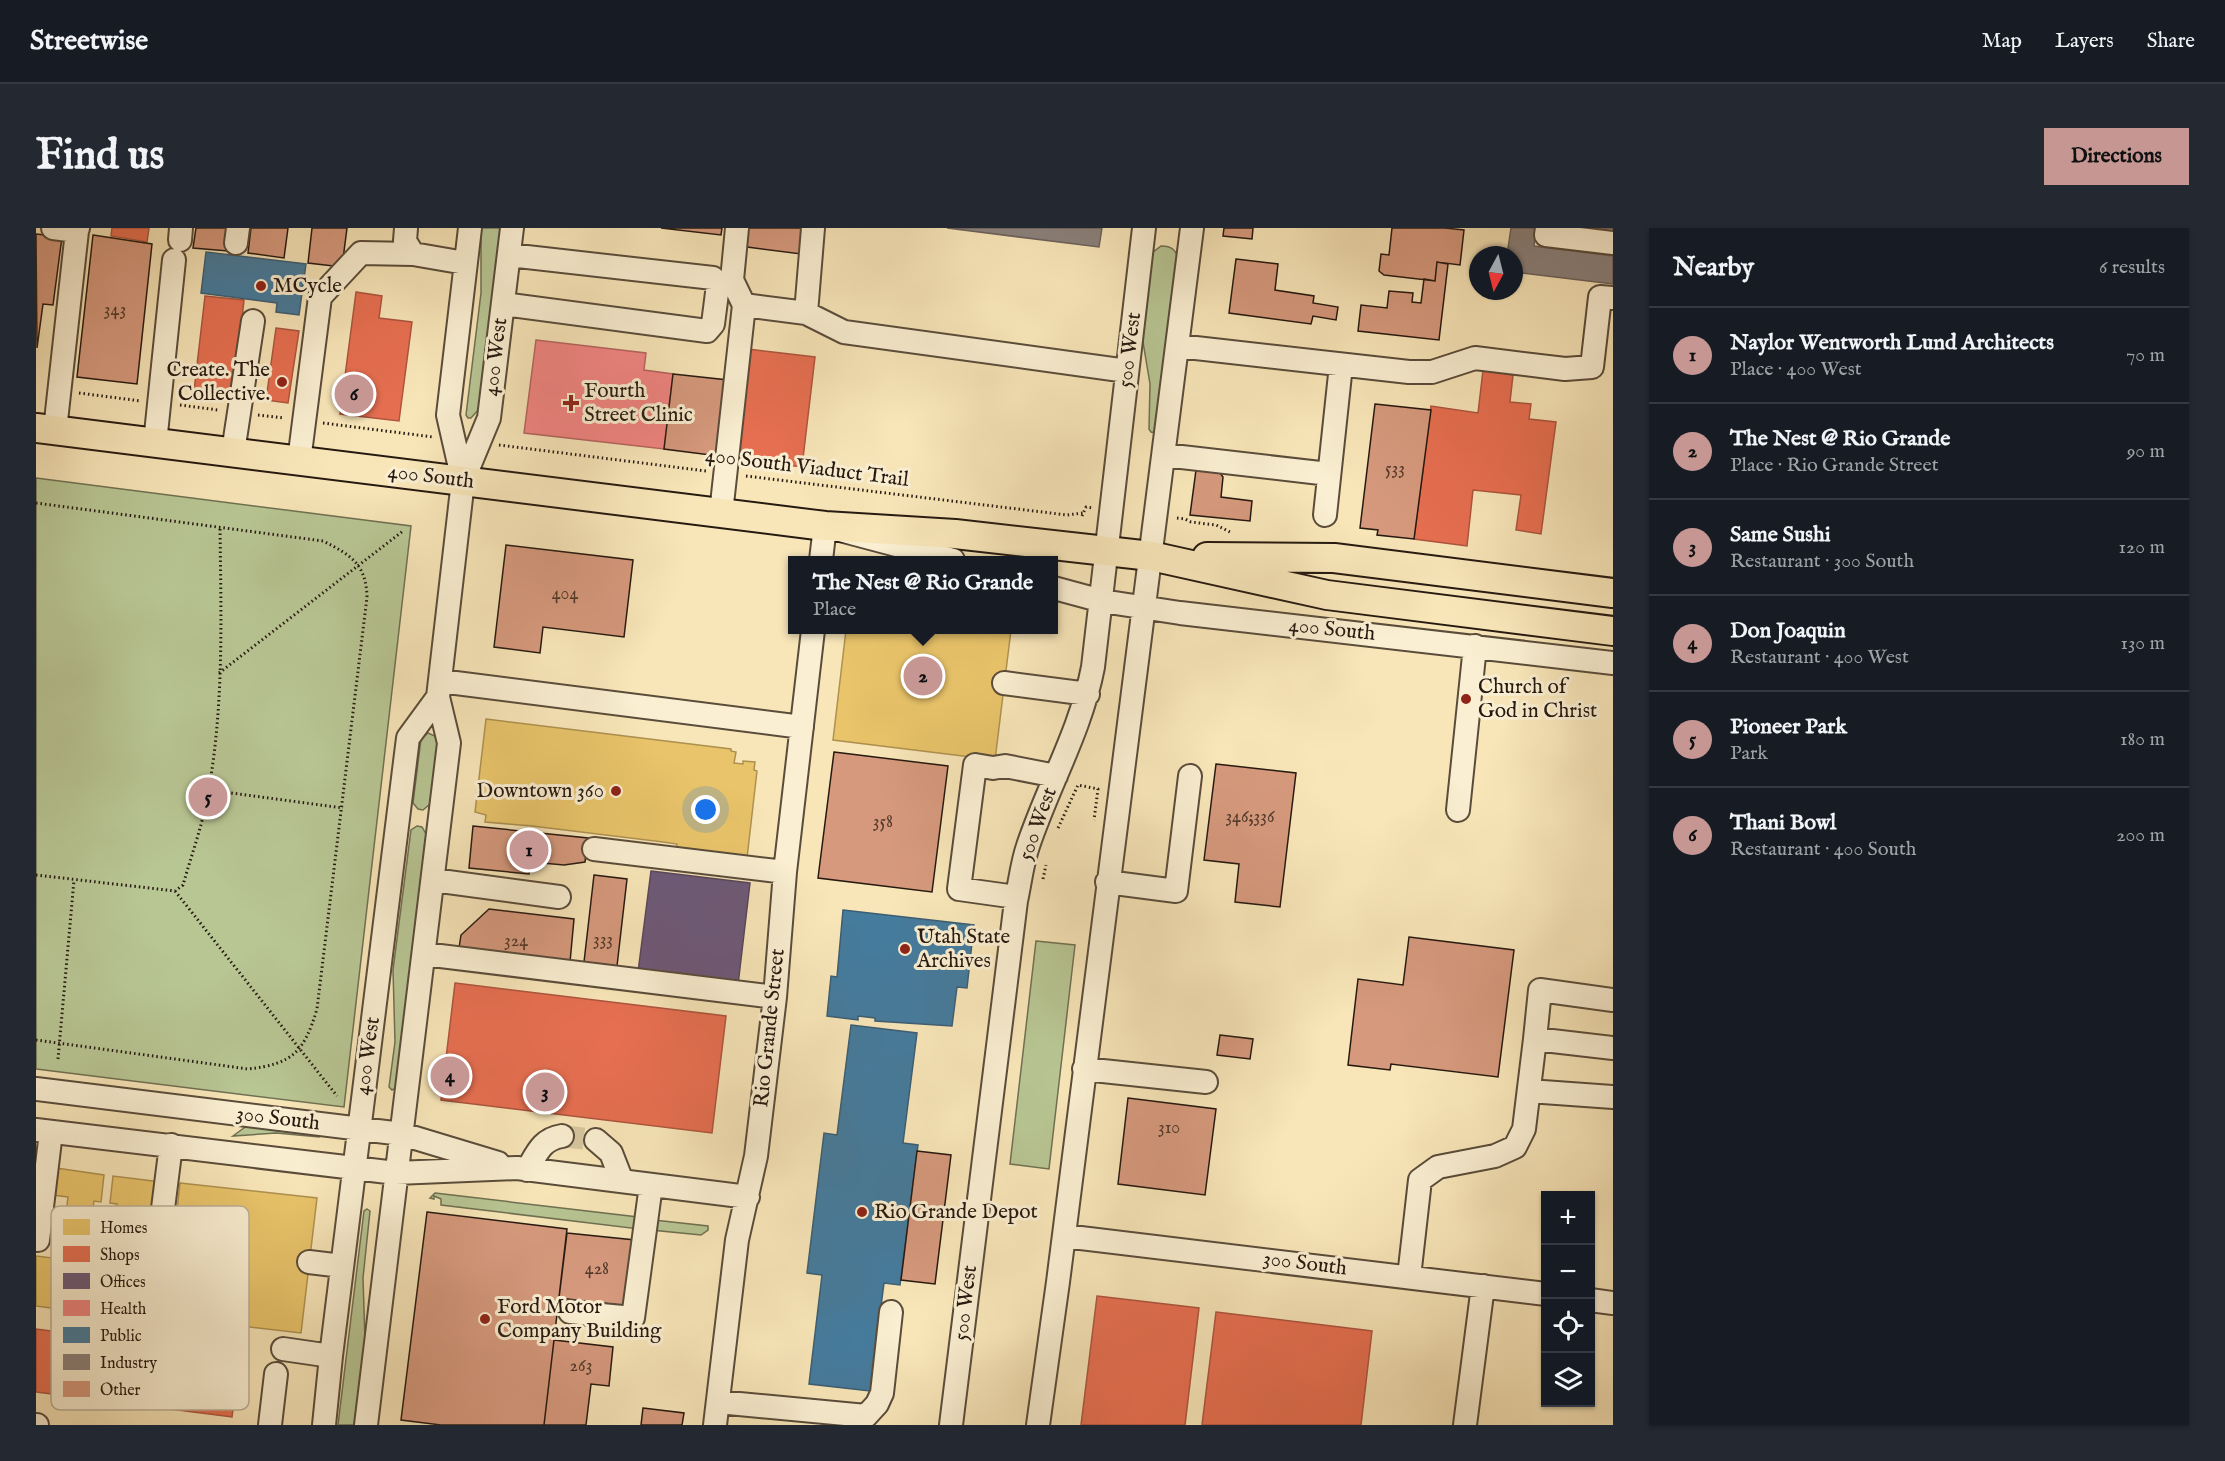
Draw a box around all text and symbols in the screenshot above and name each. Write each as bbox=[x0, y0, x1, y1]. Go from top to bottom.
text: Streetwise bbox=[30, 24, 148, 59]
text: Map bbox=[1982, 28, 2022, 55]
text: Layers bbox=[2055, 28, 2114, 55]
text: Share bbox=[2147, 28, 2195, 55]
button: Directions bbox=[2044, 128, 2189, 185]
text: Find us bbox=[36, 130, 164, 183]
north arrow bbox=[1469, 246, 1523, 300]
text: Nearby bbox=[1673, 251, 1754, 284]
text: 6 results bbox=[2099, 255, 2165, 280]
place label: MCycle bbox=[273, 273, 342, 300]
marker: MCycle bbox=[254, 279, 268, 293]
house number: 343 bbox=[104, 299, 126, 322]
street label: 500 West bbox=[1112, 311, 1148, 389]
street label: 400 West bbox=[478, 316, 514, 398]
text: Naylor Wentworth Lund Architects bbox=[1730, 329, 2054, 357]
text: 1 bbox=[1689, 343, 1696, 368]
text: 70 m bbox=[2126, 343, 2165, 368]
place label: Create. The Collective. bbox=[167, 357, 270, 408]
text: Place · 400 West bbox=[1730, 357, 1862, 382]
pin: 6 bbox=[334, 372, 374, 416]
marker: Create. The Collective. bbox=[275, 375, 289, 389]
place label: Fourth Street Clinic bbox=[584, 378, 693, 429]
marker: Fourth Street Clinic bbox=[562, 394, 580, 412]
text: The Nest @ Rio Grande bbox=[1730, 425, 1950, 453]
text: 2 bbox=[1688, 439, 1697, 464]
text: 90 m bbox=[2127, 439, 2165, 464]
street label: 400 South Viaduct Trail bbox=[704, 442, 910, 494]
text: Place · Rio Grande Street bbox=[1730, 453, 1939, 478]
street label: 400 South bbox=[386, 458, 476, 496]
house number: 533 bbox=[1385, 458, 1405, 481]
text: Same Sushi bbox=[1730, 521, 1831, 549]
text: 3 bbox=[1689, 535, 1696, 560]
text: 120 m bbox=[2119, 535, 2165, 560]
text: Restaurant · 300 South bbox=[1730, 549, 1914, 574]
popup bbox=[788, 556, 1058, 634]
text: The Nest @ Rio Grande bbox=[813, 569, 1033, 597]
house number: 404 bbox=[552, 583, 578, 606]
text: Place bbox=[813, 597, 856, 622]
street label: 400 South bbox=[1287, 612, 1377, 648]
text: Don Joaquin bbox=[1730, 617, 1846, 645]
text: 4 bbox=[1688, 631, 1697, 656]
text: 130 m bbox=[2120, 631, 2165, 656]
text: Restaurant · 400 West bbox=[1730, 645, 1909, 670]
pin: 2 bbox=[904, 654, 942, 698]
place label: Church of God in Christ bbox=[1478, 674, 1597, 725]
marker: Church of God in Christ bbox=[1459, 692, 1473, 706]
text: Pioneer Park bbox=[1730, 713, 1847, 741]
text: 5 bbox=[1689, 727, 1696, 752]
text: 180 m bbox=[2120, 727, 2165, 752]
text: Park bbox=[1730, 741, 1768, 766]
pin: 5 bbox=[188, 774, 228, 820]
place label: Downtown 360 bbox=[476, 778, 604, 805]
marker: Downtown 360 bbox=[609, 784, 623, 798]
street label: 500 West bbox=[1012, 784, 1064, 864]
your location bbox=[691, 795, 720, 824]
house number: 346;336 bbox=[1225, 806, 1275, 829]
text: Thani Bowl bbox=[1730, 809, 1836, 837]
house number: 358 bbox=[873, 811, 893, 834]
text: 6 bbox=[1688, 823, 1697, 848]
text: 200 m bbox=[2116, 823, 2165, 848]
pin: 1 bbox=[510, 828, 548, 872]
text: Restaurant · 400 South bbox=[1730, 837, 1916, 862]
place label: Utah State Archives bbox=[916, 924, 1011, 975]
house number: 333 bbox=[593, 929, 613, 952]
house number: 324 bbox=[504, 930, 528, 953]
marker: Utah State Archives bbox=[898, 942, 912, 956]
street label: Rio Grande Street bbox=[748, 947, 792, 1109]
street label: 400 West bbox=[349, 1015, 387, 1097]
pin: 4 bbox=[430, 1054, 470, 1098]
pin: 3 bbox=[526, 1070, 564, 1114]
street label: 300 South bbox=[234, 1100, 322, 1138]
house number: 310 bbox=[1158, 1117, 1180, 1140]
map controls bbox=[1541, 1191, 1595, 1407]
button: + bbox=[1541, 1191, 1595, 1245]
place label: Rio Grande Depot bbox=[874, 1199, 1038, 1226]
marker: Rio Grande Depot bbox=[855, 1205, 869, 1219]
legend bbox=[51, 1206, 249, 1410]
text: Homes bbox=[100, 1219, 148, 1239]
street label: 300 South bbox=[1261, 1245, 1349, 1283]
button: − bbox=[1541, 1245, 1595, 1299]
text: Shops bbox=[100, 1246, 140, 1266]
house number: 428 bbox=[585, 1258, 609, 1281]
street label: 500 West bbox=[948, 1264, 984, 1342]
text: Offices bbox=[100, 1273, 146, 1293]
place label: Ford Motor Company Building bbox=[497, 1294, 662, 1345]
button: locate bbox=[1541, 1299, 1595, 1353]
text: Health bbox=[100, 1300, 147, 1320]
marker: Ford Motor Company Building bbox=[478, 1312, 492, 1326]
text: Public bbox=[100, 1327, 142, 1347]
button: layers bbox=[1541, 1353, 1595, 1407]
text: Industry bbox=[100, 1354, 157, 1374]
house number: 263 bbox=[570, 1355, 592, 1378]
text: Other bbox=[100, 1381, 141, 1401]

